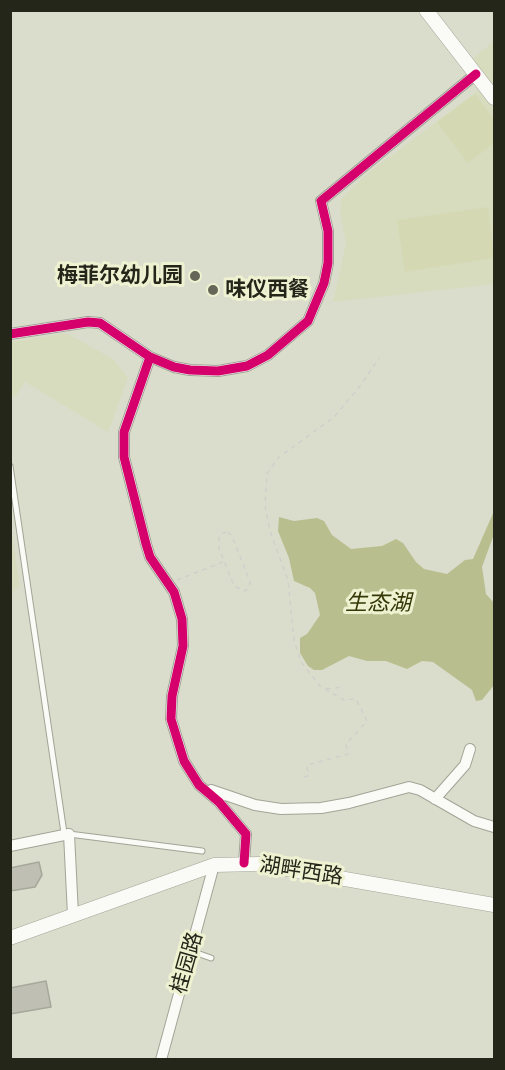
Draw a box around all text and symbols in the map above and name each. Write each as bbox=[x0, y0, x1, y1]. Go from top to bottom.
place label: 梅菲尔幼儿园 bbox=[57, 263, 183, 289]
marker: 梅菲尔幼儿园 bbox=[188, 269, 202, 283]
place label: 味仪西餐 bbox=[225, 277, 309, 303]
marker: 味仪西餐 bbox=[206, 283, 220, 297]
water label: 生态湖 bbox=[345, 591, 411, 617]
street label: 湖畔西路 bbox=[258, 853, 344, 891]
street label: 桂园路 bbox=[167, 929, 209, 997]

